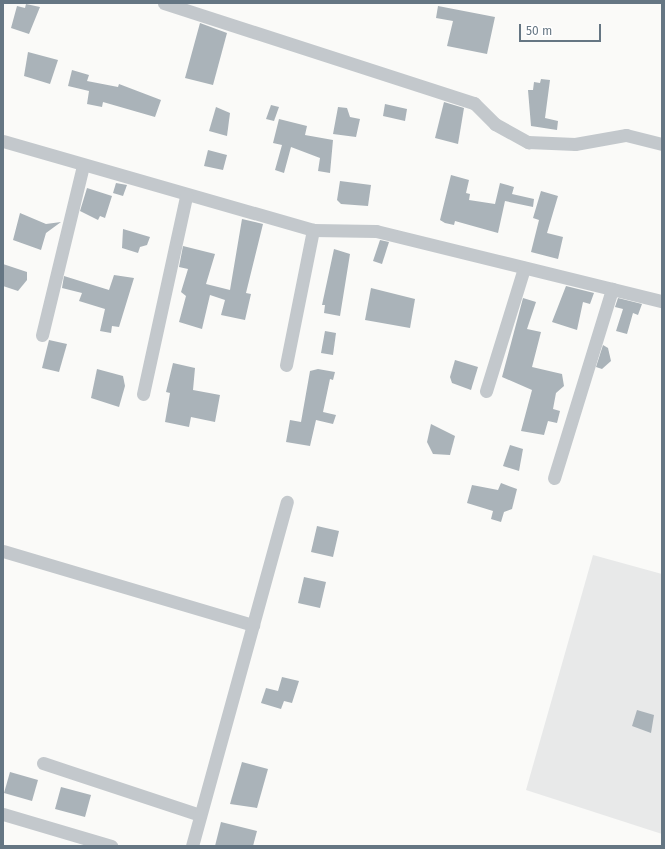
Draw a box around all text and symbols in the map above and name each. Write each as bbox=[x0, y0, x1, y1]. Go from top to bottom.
scale bar bbox=[521, 16, 603, 42]
text: 50 m bbox=[526, 24, 552, 38]

